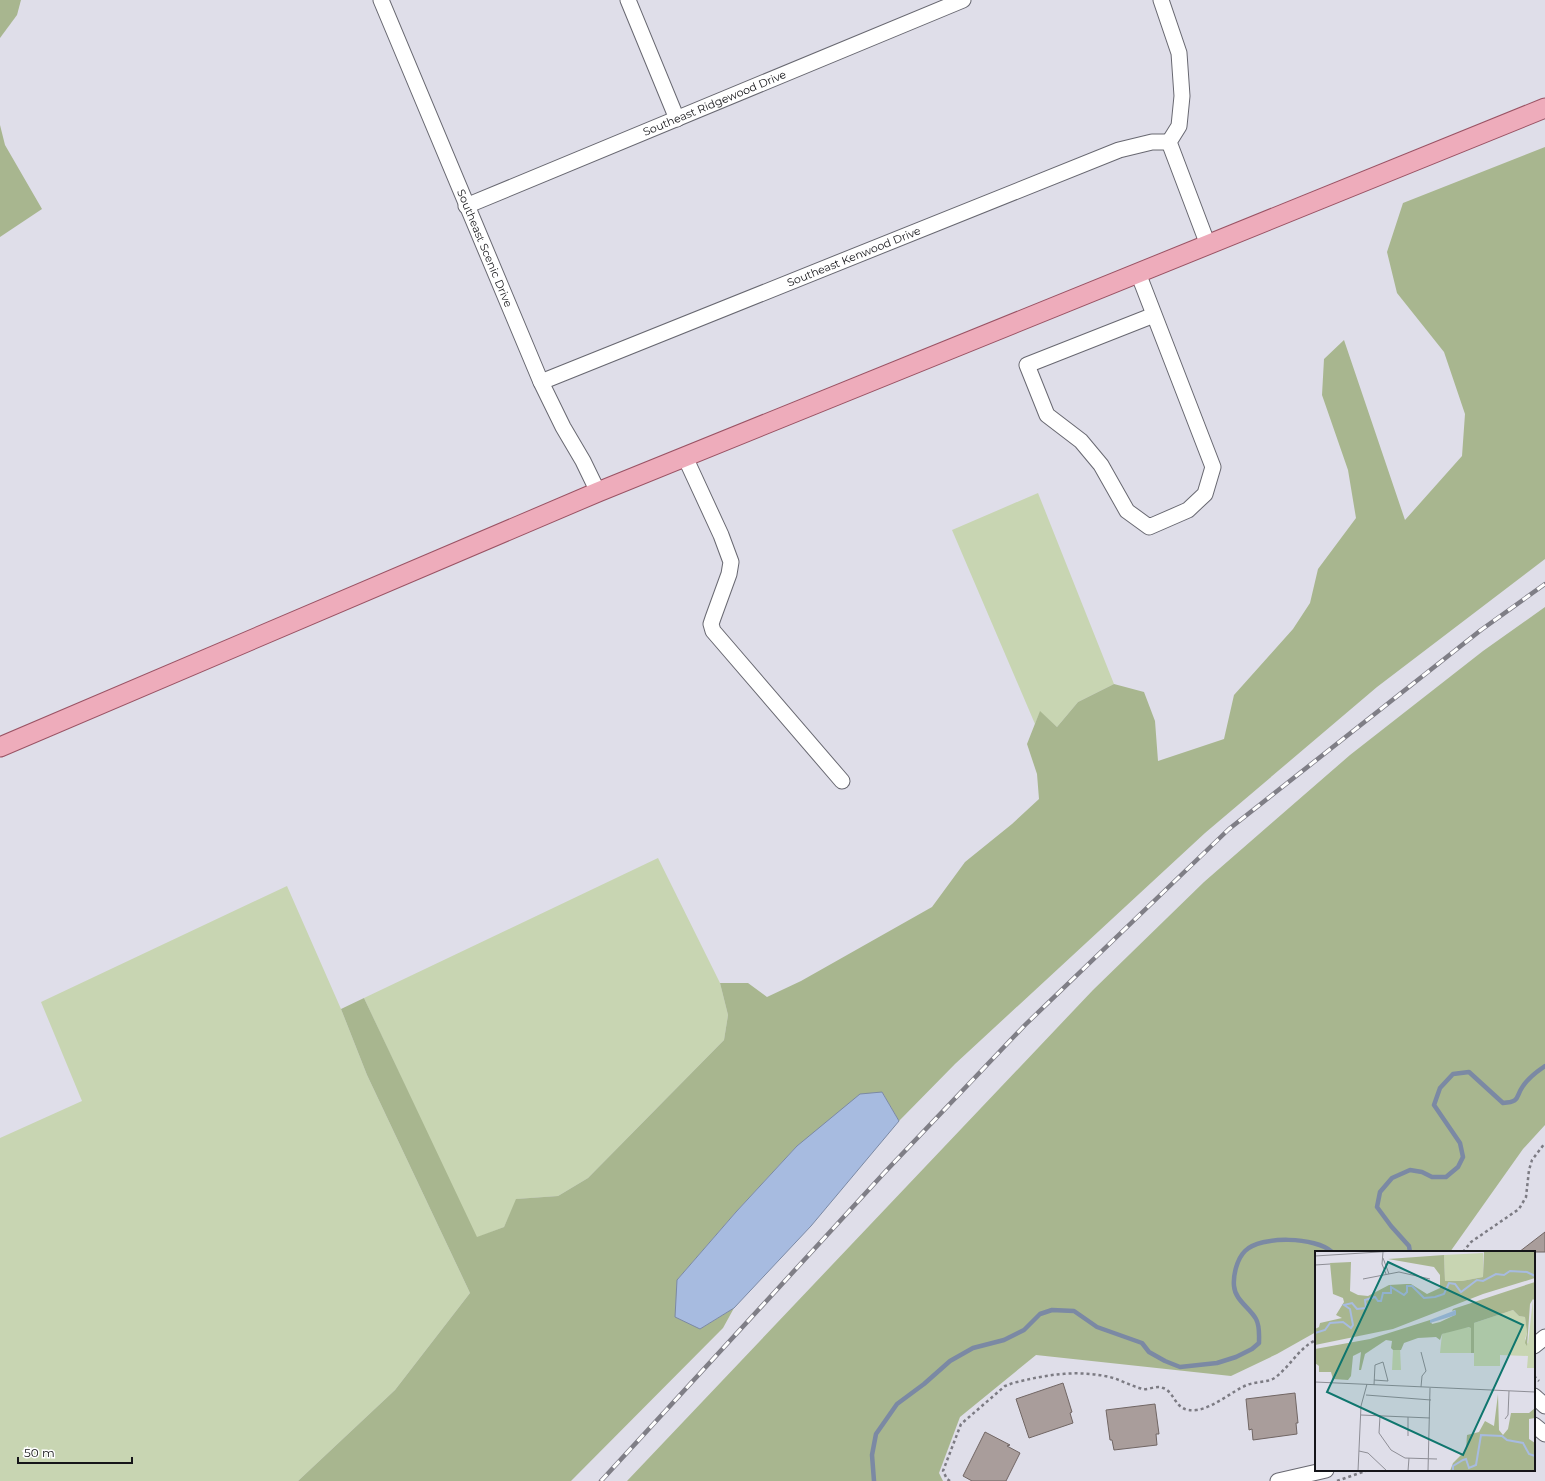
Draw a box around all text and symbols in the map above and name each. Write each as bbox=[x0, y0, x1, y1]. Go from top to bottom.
street label: Southeast Ridgewood Drive bbox=[641, 67, 789, 139]
street label: Southeast Scenic Drive bbox=[454, 187, 516, 310]
street label: Southeast Kenwood Drive bbox=[785, 223, 923, 290]
inset map bbox=[1315, 1251, 1535, 1471]
scale bar bbox=[18, 1439, 132, 1465]
text: 50 m bbox=[24, 1445, 55, 1460]

